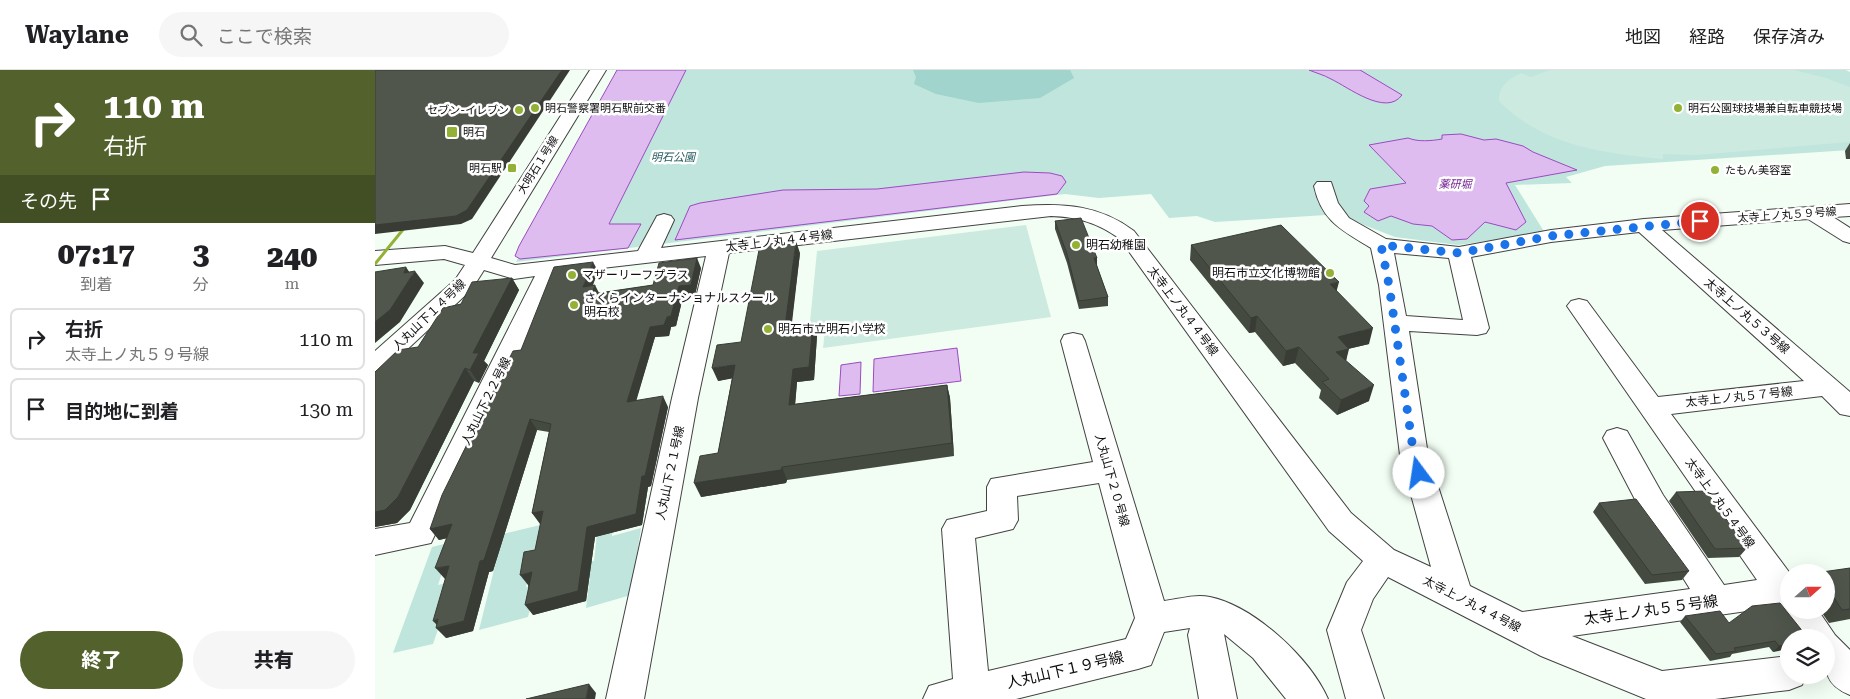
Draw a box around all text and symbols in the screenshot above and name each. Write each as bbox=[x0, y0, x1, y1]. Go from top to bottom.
search box bbox=[159, 12, 509, 57]
text: Waylane bbox=[25, 21, 129, 49]
icon: search bbox=[177, 21, 205, 49]
text: ここで検索 bbox=[217, 25, 312, 48]
text: 地図 bbox=[1625, 26, 1661, 47]
text: 経路 bbox=[1689, 26, 1725, 47]
text: 保存済み bbox=[1753, 26, 1825, 47]
text: 110 m bbox=[103, 86, 204, 127]
icon: right bbox=[20, 90, 85, 155]
marker: 明石警察署明石駅前交番 bbox=[529, 102, 541, 114]
place label: 明石警察署明石駅前交番 bbox=[545, 102, 666, 115]
marker: 明石公園球技場兼自転車競技場 bbox=[1672, 102, 1684, 114]
place label: 明石公園球技場兼自転車競技場 bbox=[1688, 102, 1842, 115]
place label: セブン-イレブン bbox=[427, 104, 509, 117]
marker: セブン-イレブン bbox=[513, 104, 525, 116]
marker: 明石 bbox=[445, 125, 459, 139]
place label: 明石 bbox=[463, 126, 485, 139]
text: 右折 bbox=[103, 134, 147, 159]
street label: 大明石１号線 bbox=[515, 134, 561, 196]
park label: 明石公園 bbox=[651, 151, 697, 164]
place label: 明石駅 bbox=[469, 162, 502, 175]
marker: 明石駅 bbox=[506, 162, 518, 174]
marker: たもん美容室 bbox=[1709, 164, 1721, 176]
place label: たもん美容室 bbox=[1725, 164, 1791, 177]
water label: 薬研堀 bbox=[1439, 178, 1473, 191]
icon: arrive bbox=[87, 185, 115, 213]
text: その先 bbox=[20, 190, 77, 213]
pin bbox=[1679, 200, 1721, 242]
street label: 太寺上ノ丸５９号線 bbox=[1737, 205, 1837, 225]
icon: arrive bbox=[1686, 207, 1714, 235]
street label: 太寺上ノ丸４４号線 bbox=[725, 227, 833, 255]
text: 07:17 bbox=[58, 236, 135, 271]
text: 3 bbox=[192, 236, 209, 271]
place label: 明石幼稚園 bbox=[1086, 238, 1146, 252]
text: 240 bbox=[267, 239, 317, 274]
marker: 明石幼稚園 bbox=[1070, 239, 1082, 251]
street label: 太寺上ノ丸４４号線 bbox=[1145, 264, 1221, 358]
place label: 明石市立文化博物館 bbox=[1212, 266, 1320, 280]
marker: 明石市立文化博物館 bbox=[1324, 267, 1336, 279]
place label: マザーリーフプラス bbox=[582, 268, 689, 282]
marker: マザーリーフプラス bbox=[566, 269, 578, 281]
text: m bbox=[285, 274, 299, 293]
text: 到着 bbox=[80, 275, 112, 294]
text: 分 bbox=[193, 275, 209, 294]
street label: 太寺上ノ丸５３号線 bbox=[1702, 275, 1792, 357]
street label: 人丸山下１４号線 bbox=[390, 277, 468, 353]
place label: さくらインターナショナルスクール 明石校 bbox=[584, 291, 776, 319]
marker: さくらインターナショナルスクール 明石校 bbox=[568, 299, 580, 311]
text: 右折 bbox=[65, 318, 103, 341]
place label: 明石市立明石小学校 bbox=[778, 322, 886, 336]
marker: 明石市立明石小学校 bbox=[762, 323, 774, 335]
icon: right bbox=[22, 325, 50, 353]
text: 110 m bbox=[299, 328, 353, 351]
text: 太寺上ノ丸５９号線 bbox=[65, 345, 209, 364]
street label: 人丸山下２２号線 bbox=[459, 355, 513, 447]
street label: 太寺上ノ丸５７号線 bbox=[1685, 384, 1793, 410]
icon: arrive bbox=[22, 395, 50, 423]
text: 130 m bbox=[299, 398, 353, 421]
text: 目的地に到着 bbox=[65, 400, 179, 423]
street label: 人丸山下２１号線 bbox=[653, 425, 687, 521]
street label: 人丸山下２０号線 bbox=[1092, 432, 1132, 528]
position arrow bbox=[1392, 446, 1444, 498]
street label: 太寺上ノ丸５４号線 bbox=[1683, 455, 1757, 551]
north arrow bbox=[1780, 564, 1835, 619]
map controls bbox=[1780, 564, 1835, 684]
street label: 太寺上ノ丸４４号線 bbox=[1421, 573, 1523, 635]
street label: 太寺上ノ丸５５号線 bbox=[1583, 592, 1719, 628]
button: layers bbox=[1780, 629, 1835, 684]
button: 終了 bbox=[20, 631, 183, 689]
button: 共有 bbox=[193, 631, 355, 689]
street label: 人丸山下１９号線 bbox=[1005, 648, 1125, 692]

